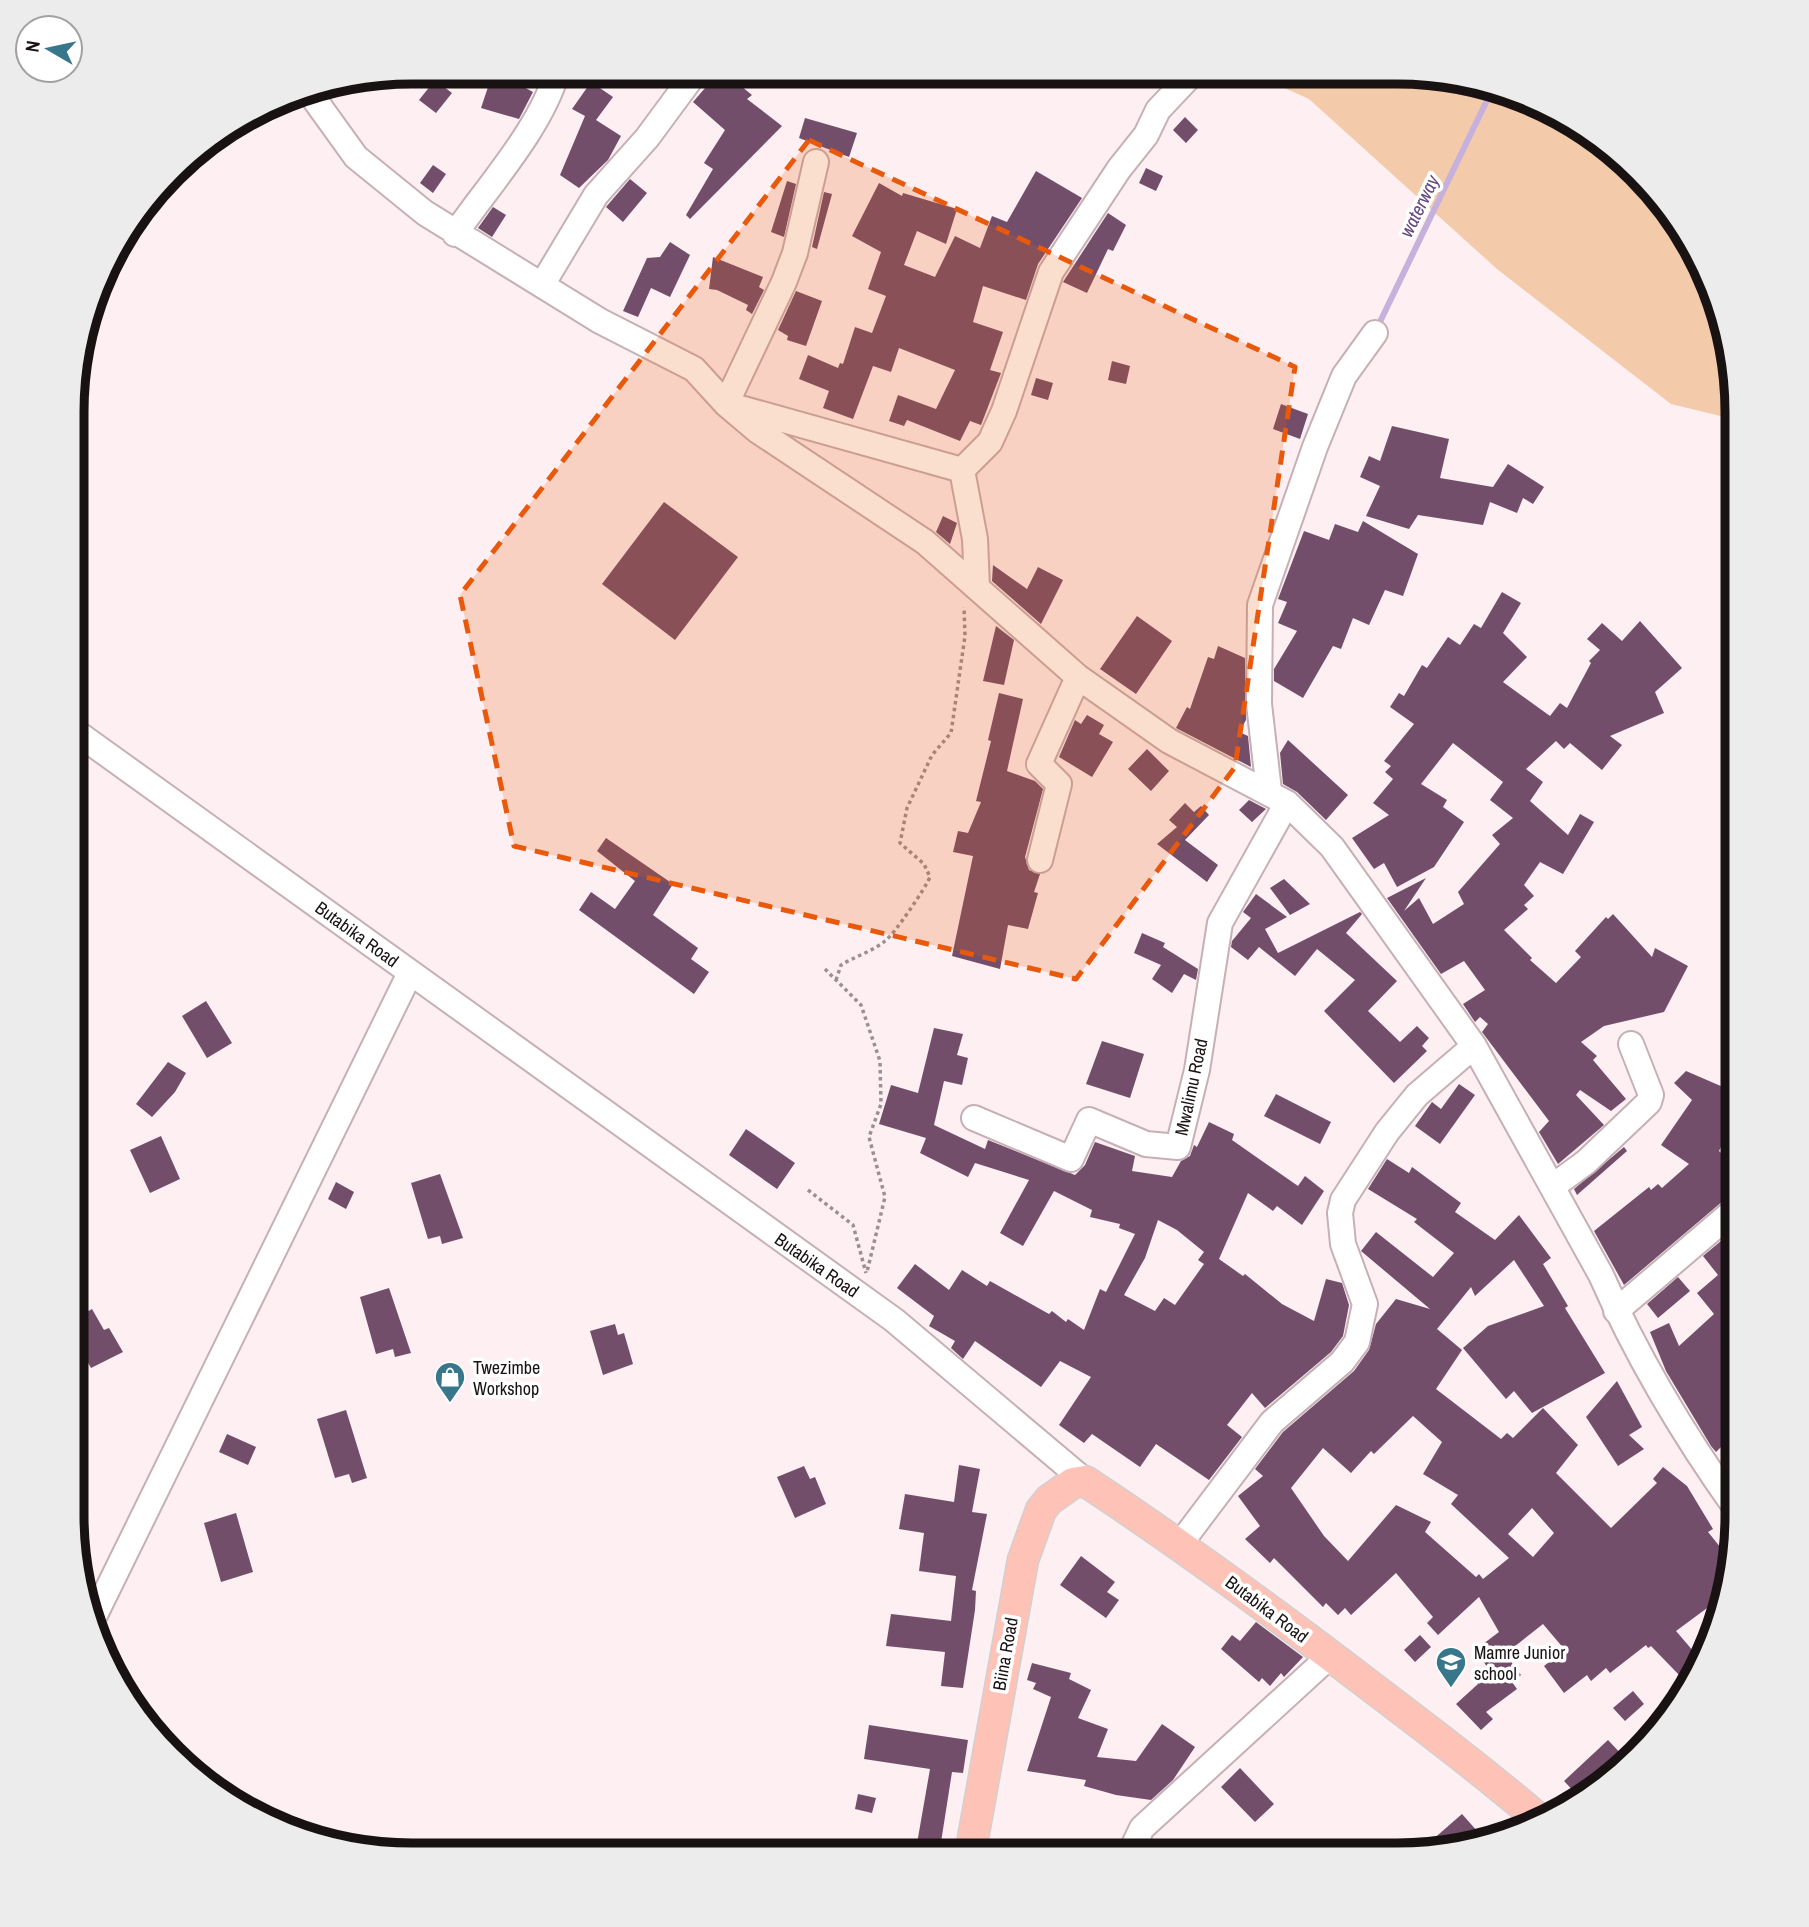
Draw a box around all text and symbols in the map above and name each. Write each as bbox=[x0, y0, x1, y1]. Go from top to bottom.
north arrow bbox=[14, 14, 84, 84]
text: N bbox=[18, 39, 46, 54]
water label: waterway bbox=[1393, 170, 1446, 241]
street label: Butabika Road bbox=[310, 895, 404, 973]
street label: Mwalimu Road bbox=[1169, 1036, 1213, 1138]
street label: Butabika Road bbox=[770, 1227, 864, 1303]
place label: Twezimbe Workshop bbox=[473, 1355, 540, 1401]
shop icon: Twezimbe Workshop bbox=[433, 1360, 467, 1404]
street label: Butabika Road bbox=[1220, 1570, 1314, 1648]
street label: Biina Road bbox=[986, 1615, 1024, 1693]
place label: Mamre Junior school bbox=[1474, 1640, 1565, 1686]
school or university icon: Mamre Junior school bbox=[1434, 1645, 1468, 1689]

